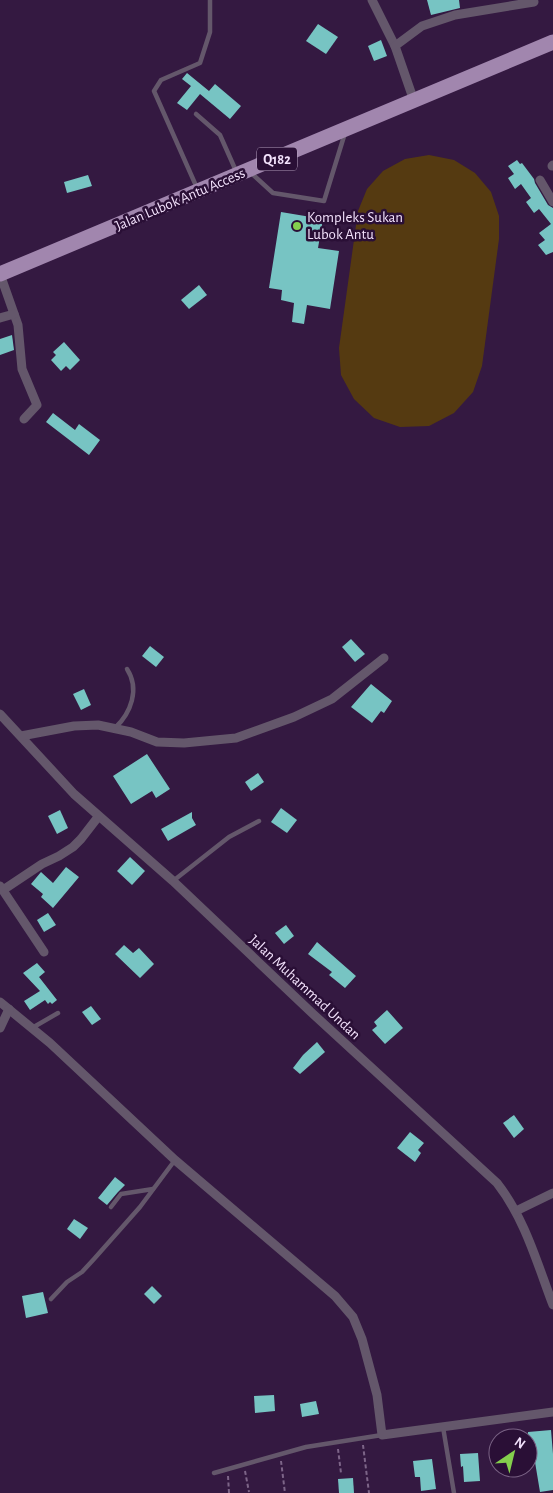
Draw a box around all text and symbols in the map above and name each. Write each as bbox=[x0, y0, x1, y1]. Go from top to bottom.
road number: Q182 bbox=[257, 148, 297, 170]
street label: Jalan Lubok Antu Access bbox=[113, 165, 247, 234]
place label: Kompleks Sukan Lubok Antu bbox=[307, 210, 403, 242]
marker: Kompleks Sukan Lubok Antu bbox=[291, 220, 303, 232]
street label: Jalan Muhammad Undan bbox=[246, 932, 363, 1043]
north arrow bbox=[488, 1428, 538, 1478]
text: N bbox=[512, 1435, 528, 1452]

